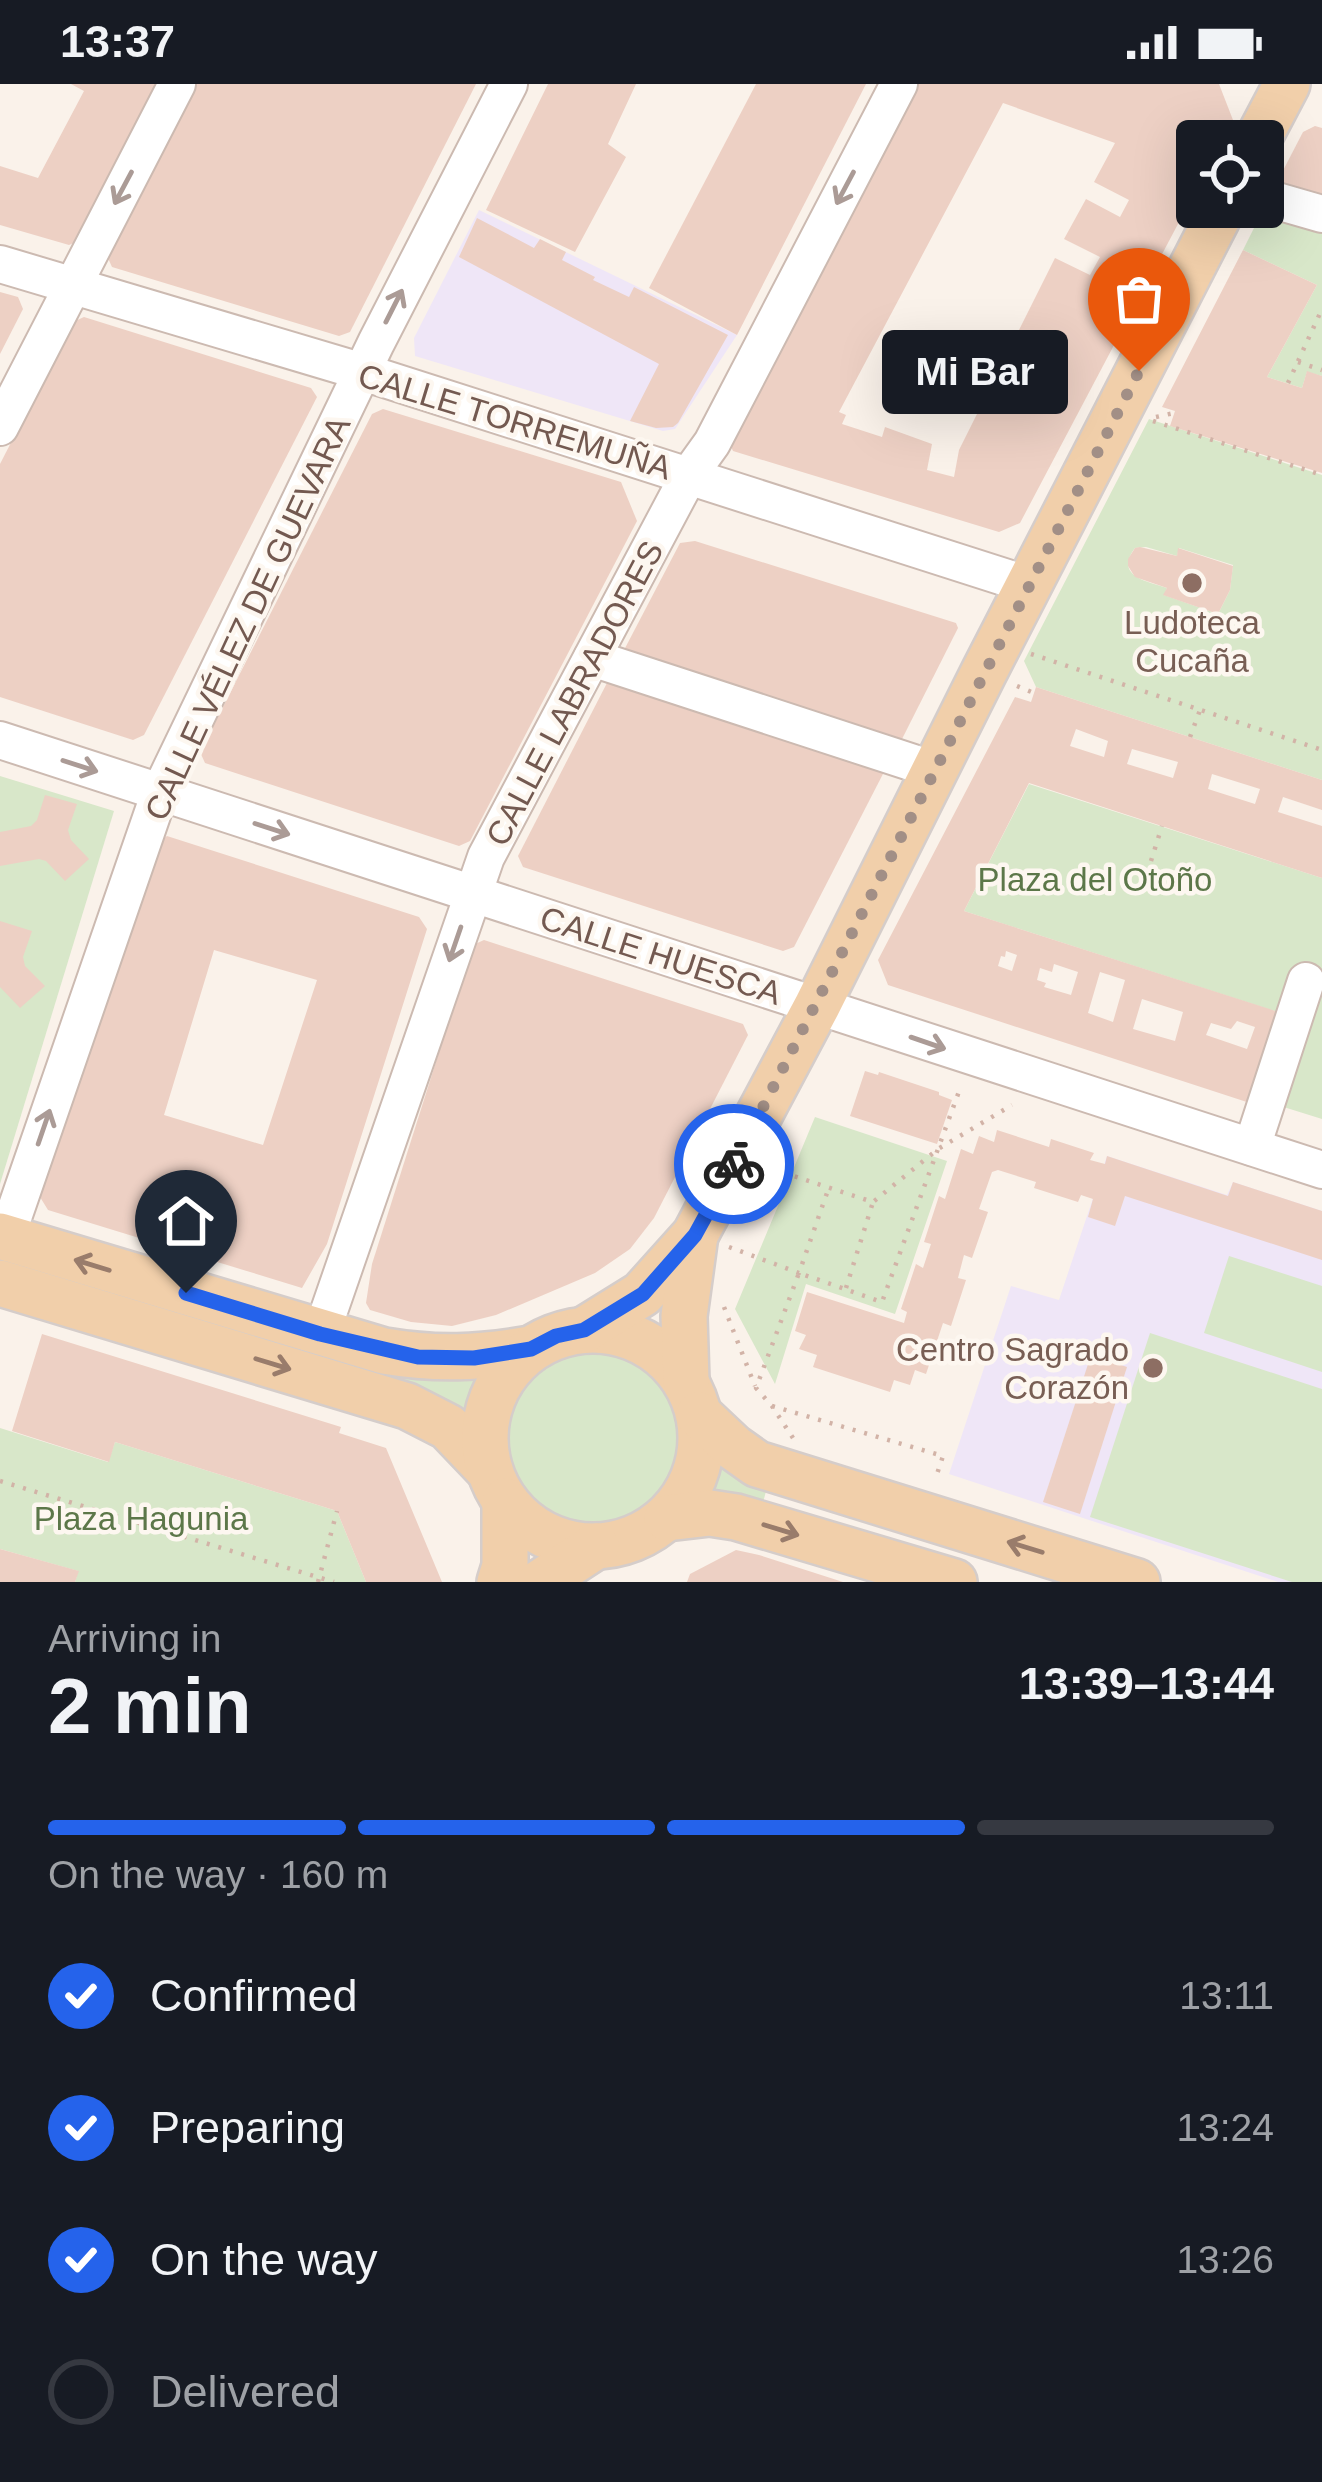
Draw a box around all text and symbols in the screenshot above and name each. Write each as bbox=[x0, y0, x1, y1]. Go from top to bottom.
text: 13:37 bbox=[60, 16, 175, 67]
map controls bbox=[1176, 120, 1284, 228]
button: locate bbox=[1176, 120, 1284, 228]
one-way arrow bbox=[111, 169, 134, 204]
one-way arrow bbox=[833, 169, 856, 204]
pin bbox=[1088, 248, 1190, 371]
icon: bag bbox=[1106, 266, 1172, 332]
one-way arrow bbox=[384, 289, 407, 325]
callout: Mi Bar bbox=[881, 329, 1067, 413]
text: Mi Bar bbox=[915, 350, 1035, 393]
street label: CALLE TORREMUÑA bbox=[354, 356, 676, 487]
street label: CALLE VÉLEZ DE GUEVARA bbox=[137, 410, 357, 826]
street label: CALLE LABRADORES bbox=[478, 535, 670, 852]
marker: Ludoteca Cucaña bbox=[1179, 570, 1205, 596]
place label: Ludoteca Cucaña bbox=[1124, 604, 1261, 679]
one-way arrow bbox=[60, 757, 98, 779]
one-way arrow bbox=[252, 819, 290, 841]
park label: Plaza del Otoño bbox=[978, 861, 1212, 898]
street label: CALLE HUESCA bbox=[536, 899, 786, 1012]
one-way arrow bbox=[442, 924, 464, 962]
one-way arrow bbox=[908, 1034, 945, 1055]
courier bbox=[674, 1104, 794, 1224]
one-way arrow bbox=[35, 1109, 56, 1146]
icon: bike bbox=[701, 1131, 767, 1197]
pin bbox=[135, 1170, 237, 1293]
icon: home bbox=[153, 1188, 219, 1254]
one-way arrow bbox=[73, 1253, 111, 1275]
place label: Centro Sagrado Corazón bbox=[896, 1331, 1129, 1406]
one-way arrow bbox=[253, 1354, 291, 1376]
marker: Centro Sagrado Corazón bbox=[1140, 1355, 1166, 1381]
park label: Plaza Hagunia bbox=[34, 1500, 249, 1537]
one-way arrow bbox=[761, 1520, 799, 1542]
one-way arrow bbox=[1007, 1535, 1045, 1557]
text: Arriving in bbox=[48, 1617, 221, 1660]
text: 13:39–13:44 bbox=[1019, 1658, 1274, 1709]
text: 2 min bbox=[48, 1662, 252, 1750]
text: On the way · 160 m bbox=[48, 1853, 388, 1896]
icon: check bbox=[48, 1963, 114, 2029]
text: Confirmed bbox=[150, 1970, 358, 2021]
text: 13:11 bbox=[1179, 1974, 1274, 2017]
icon: check bbox=[48, 2095, 114, 2161]
text: Preparing bbox=[150, 2102, 345, 2153]
text: 13:24 bbox=[1176, 2106, 1274, 2149]
icon: check bbox=[48, 2227, 114, 2293]
text: On the way bbox=[150, 2234, 378, 2285]
text: 13:26 bbox=[1176, 2238, 1274, 2281]
text: Delivered bbox=[150, 2366, 340, 2417]

